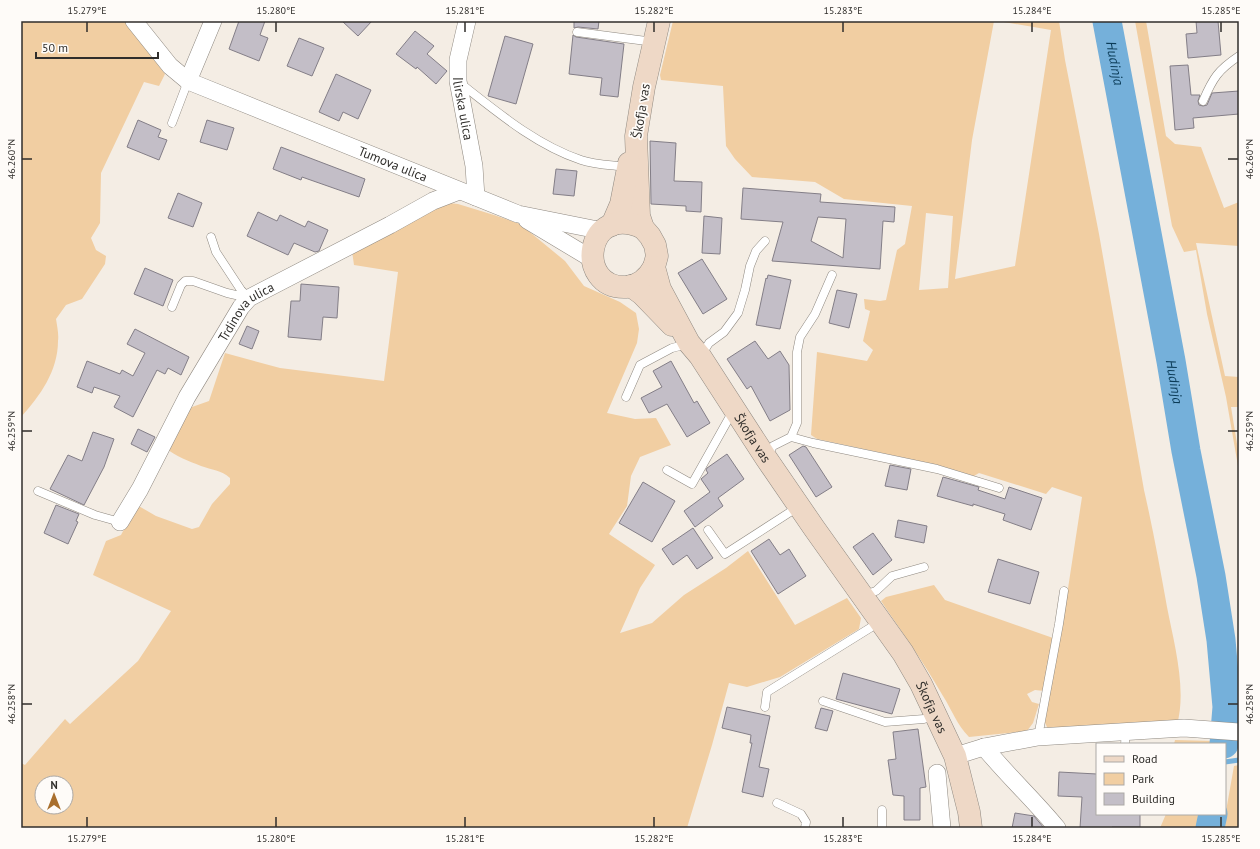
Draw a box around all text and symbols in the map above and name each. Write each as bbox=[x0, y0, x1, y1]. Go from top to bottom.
text: 15.279°E bbox=[68, 4, 107, 17]
text: 15.280°E bbox=[257, 4, 296, 17]
text: 15.281°E bbox=[446, 4, 485, 17]
text: 15.282°E bbox=[635, 4, 674, 17]
text: 15.283°E bbox=[824, 4, 863, 17]
text: 15.284°E bbox=[1013, 4, 1052, 17]
text: 15.285°E bbox=[1202, 4, 1241, 17]
scale bar bbox=[36, 34, 158, 60]
text: 50 m bbox=[42, 40, 68, 55]
water label: Hudinja bbox=[1102, 40, 1128, 87]
street label: Ilirska ulica bbox=[450, 77, 477, 141]
street label: Škofja vas bbox=[628, 82, 654, 140]
text: 46.260°N bbox=[5, 139, 18, 179]
text: 46.260°N bbox=[1243, 139, 1256, 179]
street label: Tumova ulica bbox=[356, 142, 430, 185]
street label: Trdinova ulica bbox=[214, 278, 277, 344]
water label: Hudinja bbox=[1162, 358, 1187, 405]
street label: Škofja vas bbox=[731, 410, 775, 466]
text: 46.259°N bbox=[5, 411, 18, 451]
text: 46.259°N bbox=[1243, 411, 1256, 451]
street label: Škofja vas bbox=[912, 679, 951, 736]
text: 46.258°N bbox=[5, 684, 18, 724]
text: 46.258°N bbox=[1243, 684, 1256, 724]
legend bbox=[1096, 743, 1226, 815]
text: Road bbox=[1132, 751, 1157, 766]
text: Park bbox=[1132, 771, 1154, 786]
north arrow bbox=[34, 775, 74, 815]
text: N bbox=[50, 778, 58, 792]
text: Building bbox=[1132, 791, 1175, 806]
text: 15.279°E bbox=[68, 832, 107, 845]
text: 15.280°E bbox=[257, 832, 296, 845]
text: 15.281°E bbox=[446, 832, 485, 845]
text: 15.282°E bbox=[635, 832, 674, 845]
text: 15.283°E bbox=[824, 832, 863, 845]
text: 15.284°E bbox=[1013, 832, 1052, 845]
text: 15.285°E bbox=[1202, 832, 1241, 845]

